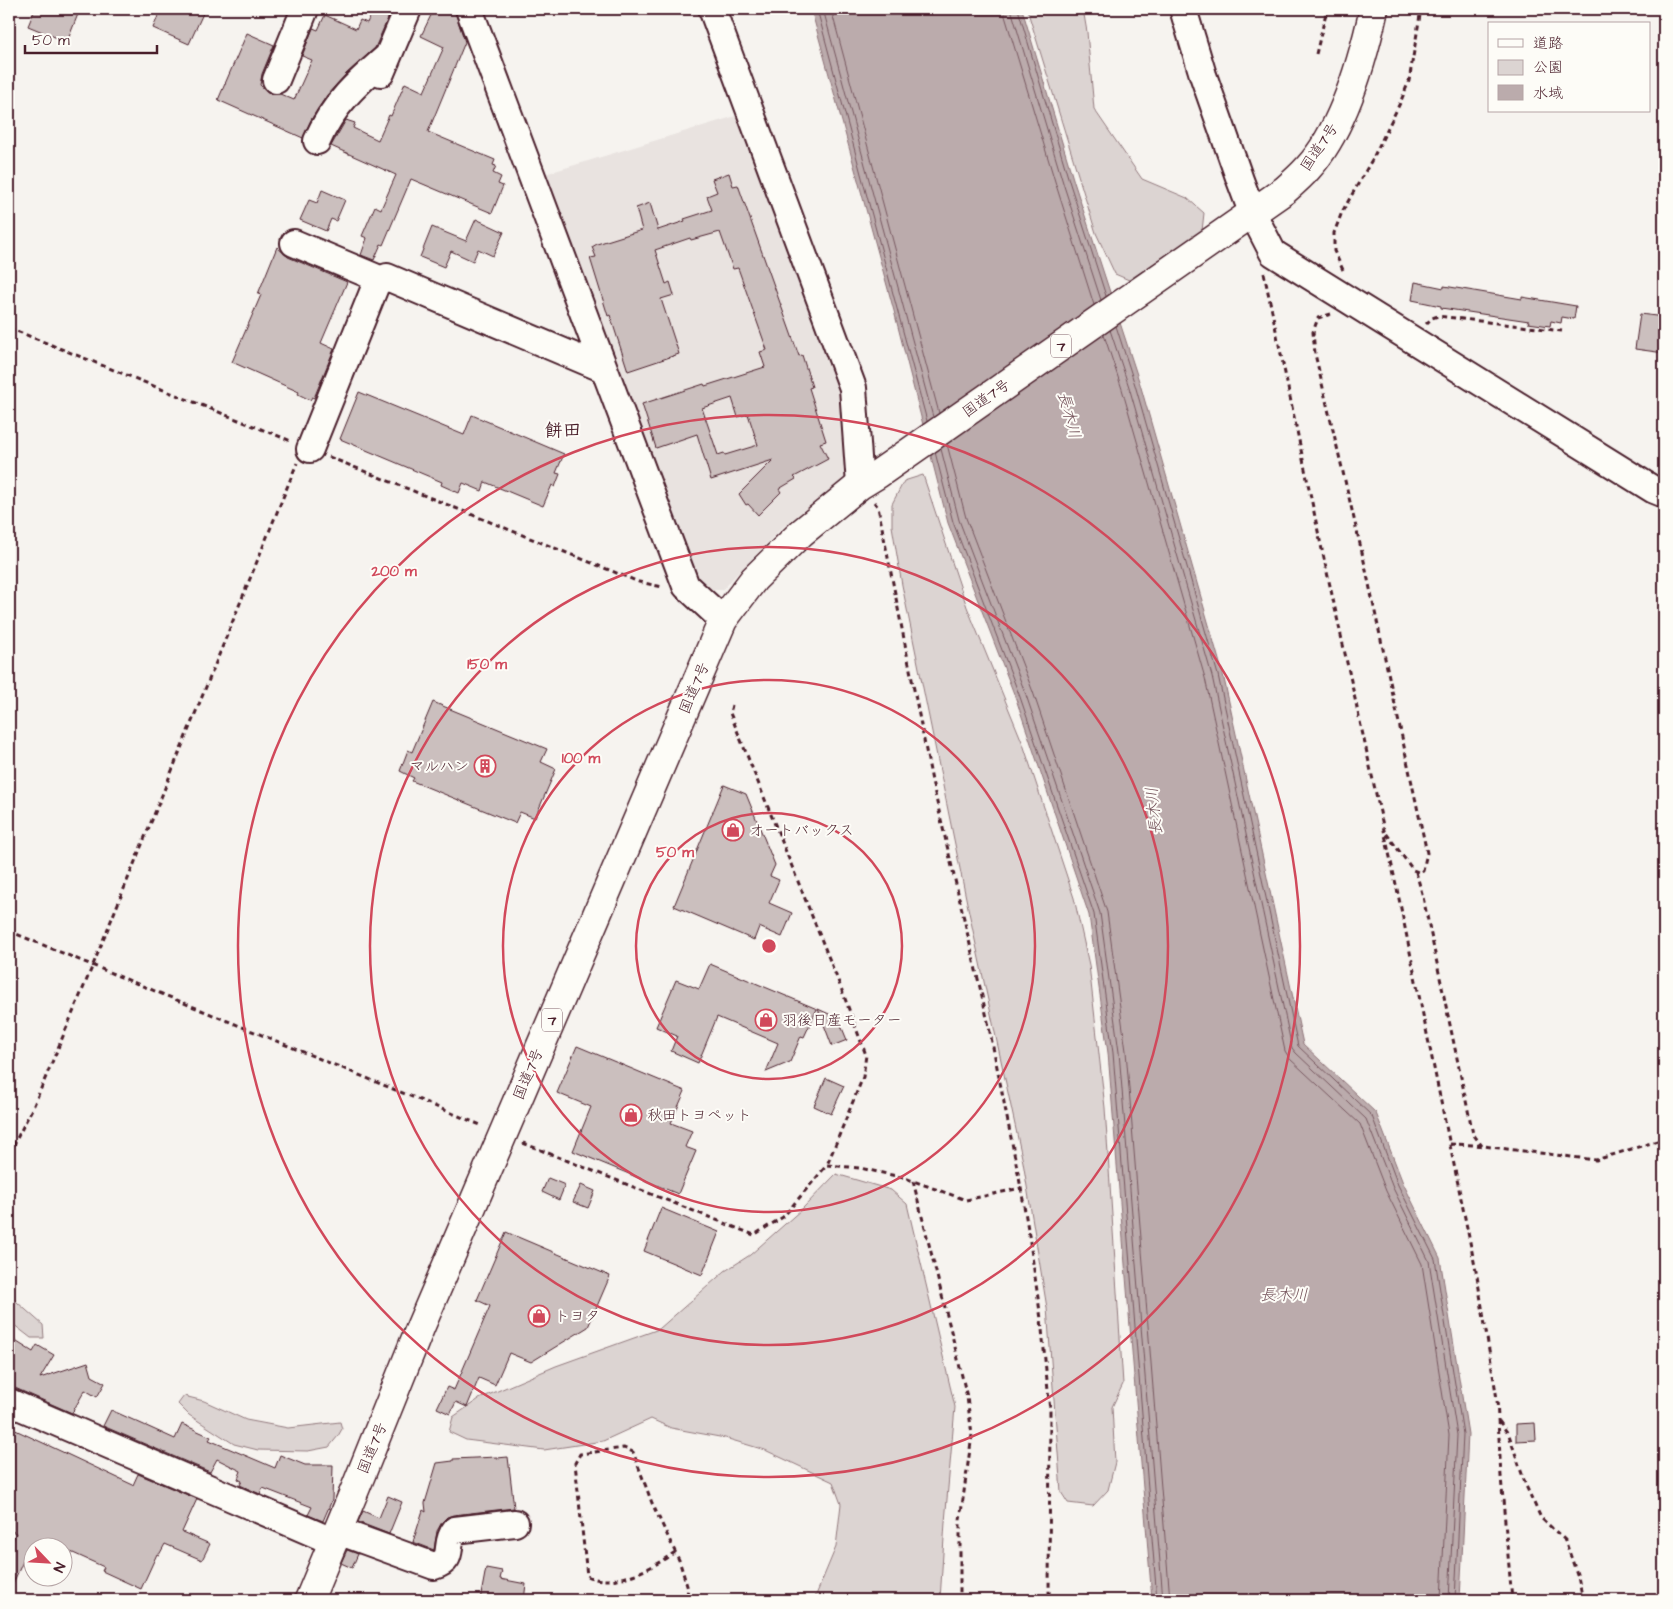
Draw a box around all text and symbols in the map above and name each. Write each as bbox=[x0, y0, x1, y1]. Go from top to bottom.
scale bar bbox=[25, 22, 158, 54]
legend bbox=[1488, 22, 1650, 112]
text: 50 m bbox=[32, 30, 70, 51]
text: 道路 bbox=[1533, 33, 1563, 54]
text: 公園 bbox=[1533, 57, 1563, 78]
text: 水域 bbox=[1533, 83, 1563, 104]
street label: 国道7号 bbox=[1296, 119, 1343, 176]
road number: 7 bbox=[1051, 334, 1071, 358]
street label: 国道7号 bbox=[958, 374, 1015, 423]
water label: 長木川 bbox=[1052, 389, 1086, 441]
district label: 餅田 bbox=[545, 418, 581, 443]
text: 200 m bbox=[370, 561, 417, 582]
text: 150 m bbox=[467, 654, 507, 675]
street label: 国道7号 bbox=[674, 659, 715, 717]
text: 100 m bbox=[562, 748, 601, 769]
building icon: マルハン bbox=[473, 754, 497, 778]
place label: マルハン bbox=[410, 756, 469, 777]
water label: 長木川 bbox=[1141, 786, 1167, 836]
shop icon: オートバックス bbox=[721, 818, 745, 842]
place label: オートバックス bbox=[749, 820, 854, 841]
text: 50 m bbox=[656, 842, 694, 863]
centre of rings bbox=[760, 937, 778, 955]
road number: 7 bbox=[542, 1008, 562, 1032]
shop icon: 羽後日産モーター bbox=[754, 1008, 778, 1032]
place label: 羽後日産モーター bbox=[782, 1010, 902, 1031]
street label: 国道7号 bbox=[508, 1045, 549, 1103]
shop icon: 秋田トヨペット bbox=[619, 1103, 643, 1127]
place label: 秋田トヨペット bbox=[647, 1105, 752, 1126]
water label: 長木川 bbox=[1260, 1284, 1308, 1306]
shop icon: トヨタ bbox=[527, 1304, 551, 1328]
place label: トヨタ bbox=[555, 1306, 600, 1327]
street label: 国道7号 bbox=[353, 1419, 392, 1477]
north arrow bbox=[22, 1536, 72, 1586]
text: N bbox=[48, 1559, 70, 1575]

